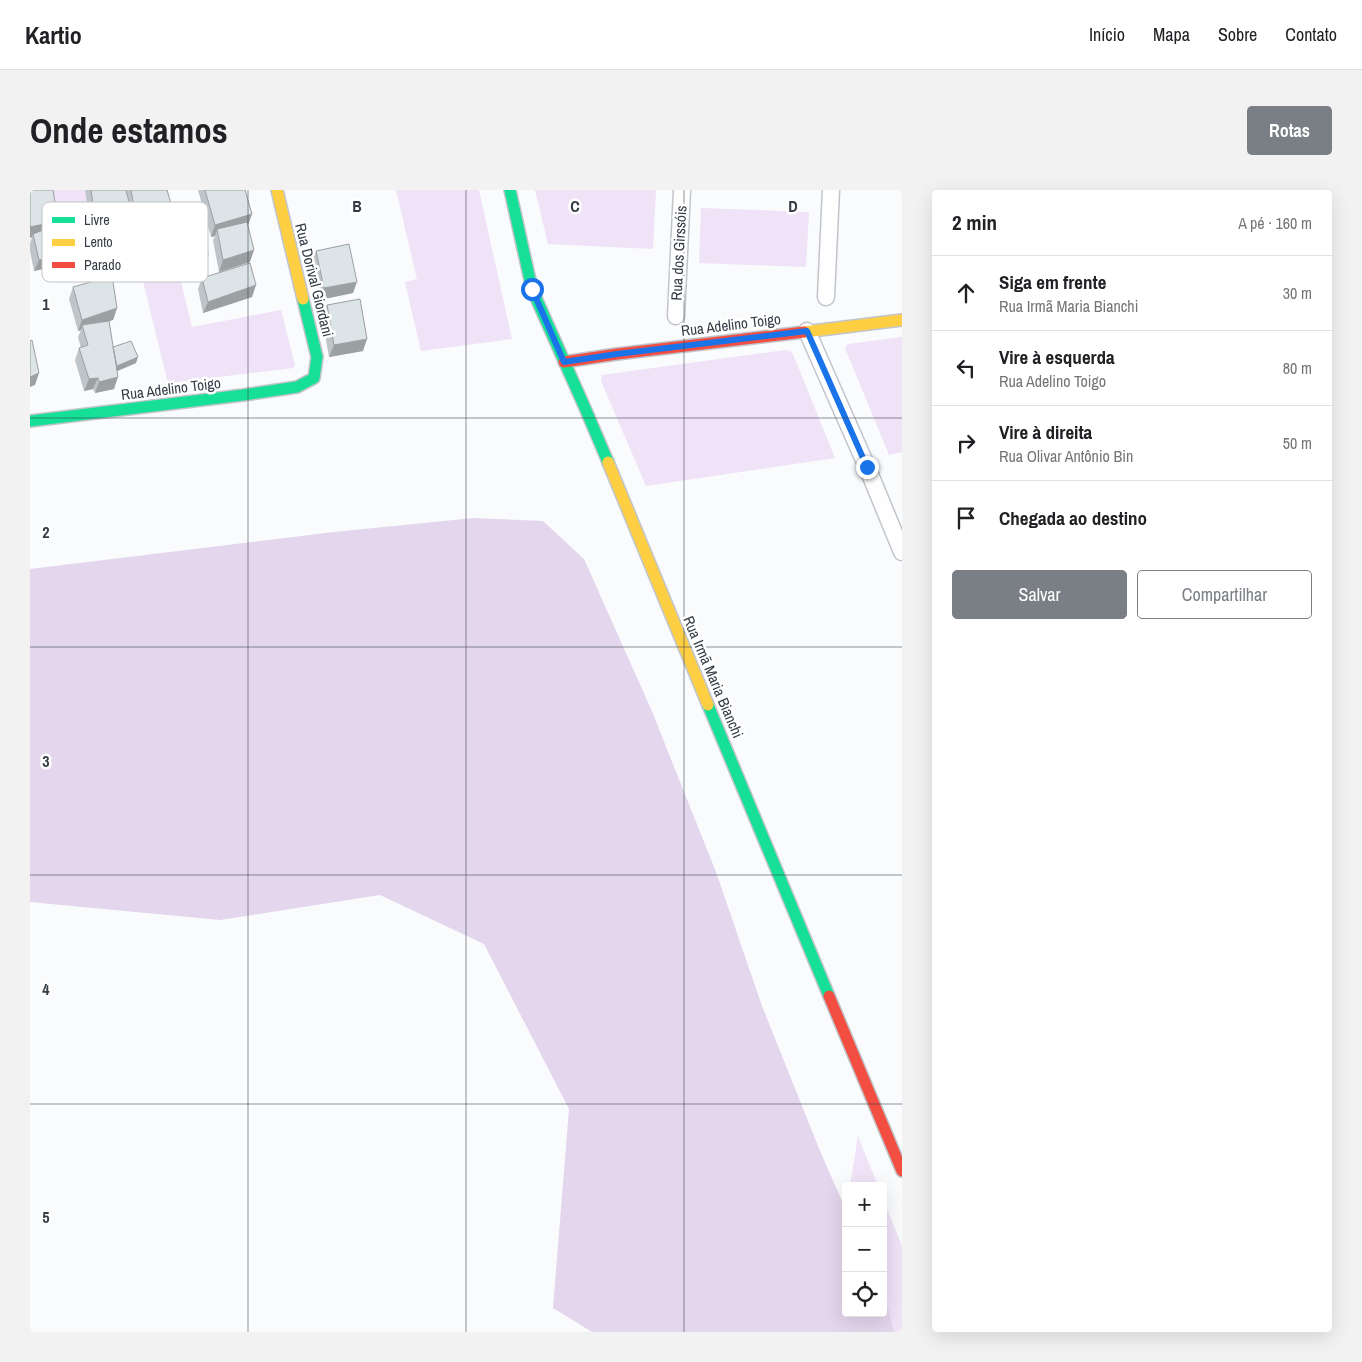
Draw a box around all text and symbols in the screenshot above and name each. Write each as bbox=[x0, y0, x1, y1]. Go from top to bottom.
text: Kartio bbox=[25, 19, 82, 51]
text: Início bbox=[1089, 22, 1125, 47]
text: Mapa bbox=[1153, 22, 1190, 47]
text: Sobre bbox=[1218, 22, 1257, 47]
text: Contato bbox=[1285, 22, 1337, 47]
button: Rotas bbox=[1247, 106, 1332, 155]
text: Onde estamos bbox=[30, 107, 228, 154]
text: B bbox=[352, 195, 362, 217]
text: C bbox=[570, 195, 580, 217]
text: D bbox=[788, 195, 798, 217]
legend bbox=[42, 202, 208, 282]
street label: Rua dos Girssóis bbox=[666, 205, 691, 301]
text: 2 min bbox=[952, 208, 997, 237]
text: Livre bbox=[84, 211, 110, 229]
text: A pé · 160 m bbox=[1238, 212, 1312, 234]
street label: Rua Dorival Giordani bbox=[290, 221, 339, 339]
text: Lento bbox=[84, 233, 113, 251]
text: Parado bbox=[84, 256, 121, 274]
text: Siga em frente bbox=[999, 269, 1106, 295]
route start bbox=[521, 278, 544, 301]
icon: ahead bbox=[952, 279, 980, 307]
text: 30 m bbox=[1283, 282, 1312, 304]
text: 1 bbox=[42, 293, 50, 315]
text: Rua Irmã Maria Bianchi bbox=[999, 295, 1138, 317]
street label: Rua Adelino Toigo bbox=[680, 308, 782, 341]
text: Vire à esquerda bbox=[999, 344, 1115, 370]
icon: left bbox=[952, 354, 980, 382]
text: 80 m bbox=[1283, 357, 1312, 379]
text: Rua Adelino Toigo bbox=[999, 370, 1106, 392]
street label: Rua Adelino Toigo bbox=[120, 372, 222, 405]
text: Vire à direita bbox=[999, 419, 1092, 445]
icon: right bbox=[952, 429, 980, 457]
text: 50 m bbox=[1283, 432, 1312, 454]
text: Rua Olivar Antônio Bin bbox=[999, 445, 1133, 467]
route end bbox=[856, 456, 879, 479]
icon: arrive bbox=[952, 504, 980, 532]
text: Chegada ao destino bbox=[999, 505, 1147, 531]
text: 2 bbox=[42, 521, 50, 543]
button: Salvar bbox=[952, 570, 1127, 619]
button: Compartilhar bbox=[1137, 570, 1312, 619]
street label: Rua Irmã Maria Bianchi bbox=[678, 613, 749, 741]
text: 3 bbox=[42, 750, 50, 772]
text: 4 bbox=[42, 978, 50, 1000]
map controls bbox=[842, 1182, 887, 1317]
button: + bbox=[842, 1182, 887, 1227]
text: 5 bbox=[42, 1206, 50, 1228]
button: − bbox=[842, 1227, 887, 1272]
button: locate bbox=[842, 1272, 887, 1317]

